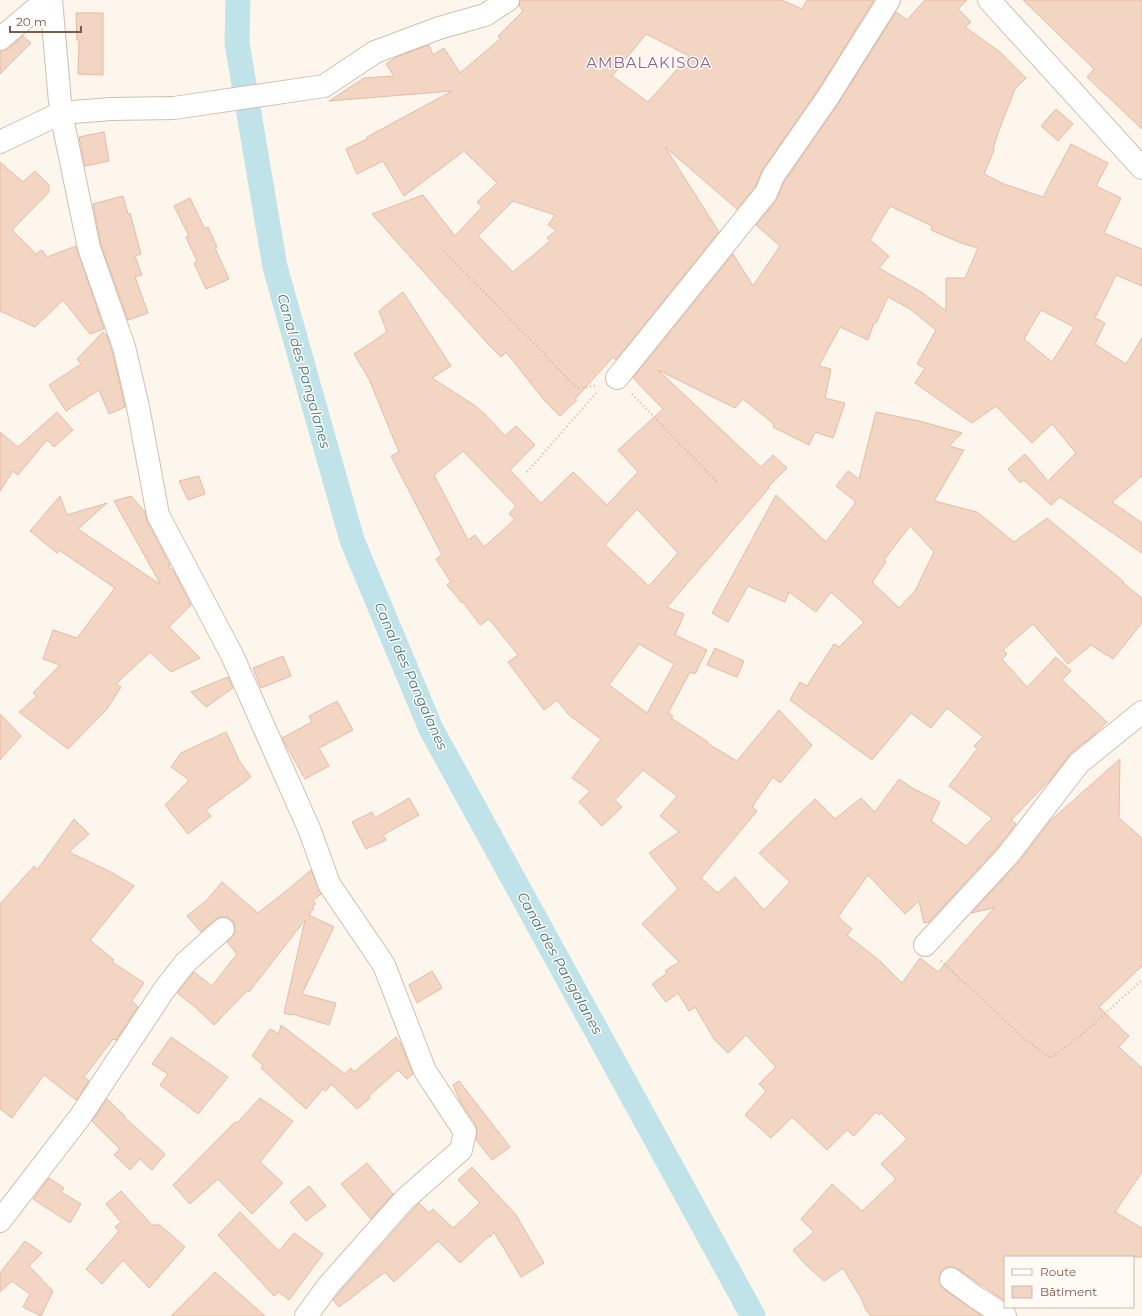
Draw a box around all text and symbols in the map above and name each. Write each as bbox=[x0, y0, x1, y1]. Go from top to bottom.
scale bar bbox=[10, 8, 81, 34]
text: 20 m bbox=[16, 14, 47, 29]
district label: AMBALAKISOA bbox=[586, 53, 712, 72]
water label: Canal des Pangalanes bbox=[273, 292, 335, 451]
water label: Canal des Pangalanes bbox=[370, 599, 452, 753]
water label: Canal des Pangalanes bbox=[513, 889, 607, 1037]
legend bbox=[1004, 1256, 1134, 1308]
text: Route bbox=[1040, 1264, 1076, 1279]
text: Bâtiment bbox=[1040, 1284, 1097, 1299]

